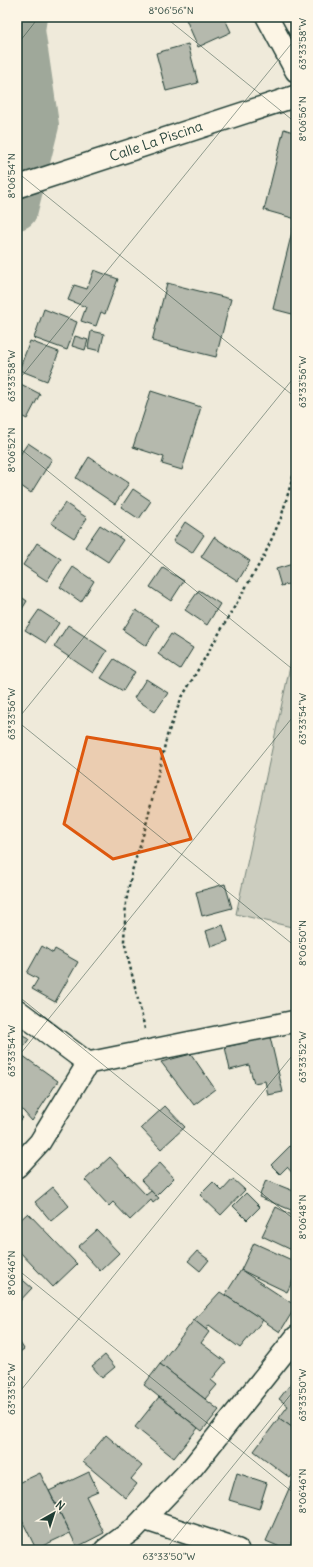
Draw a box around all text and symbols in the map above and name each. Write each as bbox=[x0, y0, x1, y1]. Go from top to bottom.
text: 8°06'56"N bbox=[148, 4, 194, 17]
text: 63°33'58"W bbox=[296, 18, 309, 70]
text: 8°06'56"N bbox=[296, 96, 309, 142]
street label: Calle La Piscina bbox=[107, 117, 205, 165]
text: 8°06'54"N bbox=[5, 153, 18, 199]
text: 63°33'58"W bbox=[5, 350, 18, 402]
text: 63°33'56"W bbox=[296, 356, 309, 408]
text: 8°06'52"N bbox=[5, 428, 18, 472]
text: 63°33'56"W bbox=[5, 688, 18, 740]
text: 63°33'54"W bbox=[296, 693, 309, 745]
text: 8°06'50"N bbox=[296, 920, 309, 966]
text: 63°33'54"W bbox=[5, 1025, 18, 1077]
text: 63°33'52"W bbox=[296, 1031, 309, 1083]
text: 8°06'48"N bbox=[296, 1195, 309, 1239]
text: 8°06'46"N bbox=[5, 1251, 18, 1295]
text: 63°33'52"W bbox=[5, 1363, 18, 1415]
text: 63°33'50"W bbox=[296, 1369, 309, 1421]
text: 8°06'46"N bbox=[296, 1469, 309, 1513]
north arrow bbox=[34, 1493, 74, 1533]
text: N bbox=[53, 1497, 68, 1513]
text: 63°33'50"W bbox=[143, 1550, 195, 1563]

